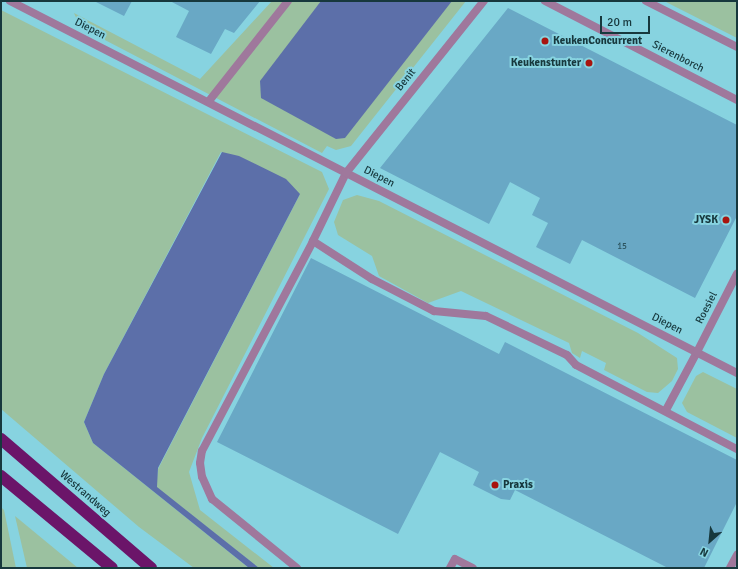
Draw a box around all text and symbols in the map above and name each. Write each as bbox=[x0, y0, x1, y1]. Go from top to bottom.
scale bar bbox=[602, 8, 652, 34]
text: 20 m bbox=[607, 15, 632, 30]
street label: Diepen bbox=[72, 16, 108, 42]
place label: KeukenConcurrent bbox=[553, 34, 642, 48]
marker: KeukenConcurrent bbox=[540, 36, 550, 46]
street label: Sierenborch bbox=[650, 38, 706, 76]
place label: Keukenstunter bbox=[511, 56, 581, 70]
marker: Keukenstunter bbox=[584, 58, 594, 68]
street label: Benit bbox=[393, 66, 419, 94]
street label: Diepen bbox=[361, 164, 397, 190]
place label: JYSK bbox=[694, 213, 718, 227]
marker: JYSK bbox=[721, 215, 731, 225]
house number: 15 bbox=[617, 242, 627, 252]
street label: Roesiel bbox=[693, 290, 721, 326]
street label: Diepen bbox=[649, 311, 685, 337]
street label: Westrandweg bbox=[57, 468, 113, 520]
place label: Praxis bbox=[503, 478, 533, 492]
marker: Praxis bbox=[490, 480, 500, 490]
north arrow bbox=[690, 521, 730, 561]
text: N bbox=[698, 545, 711, 560]

